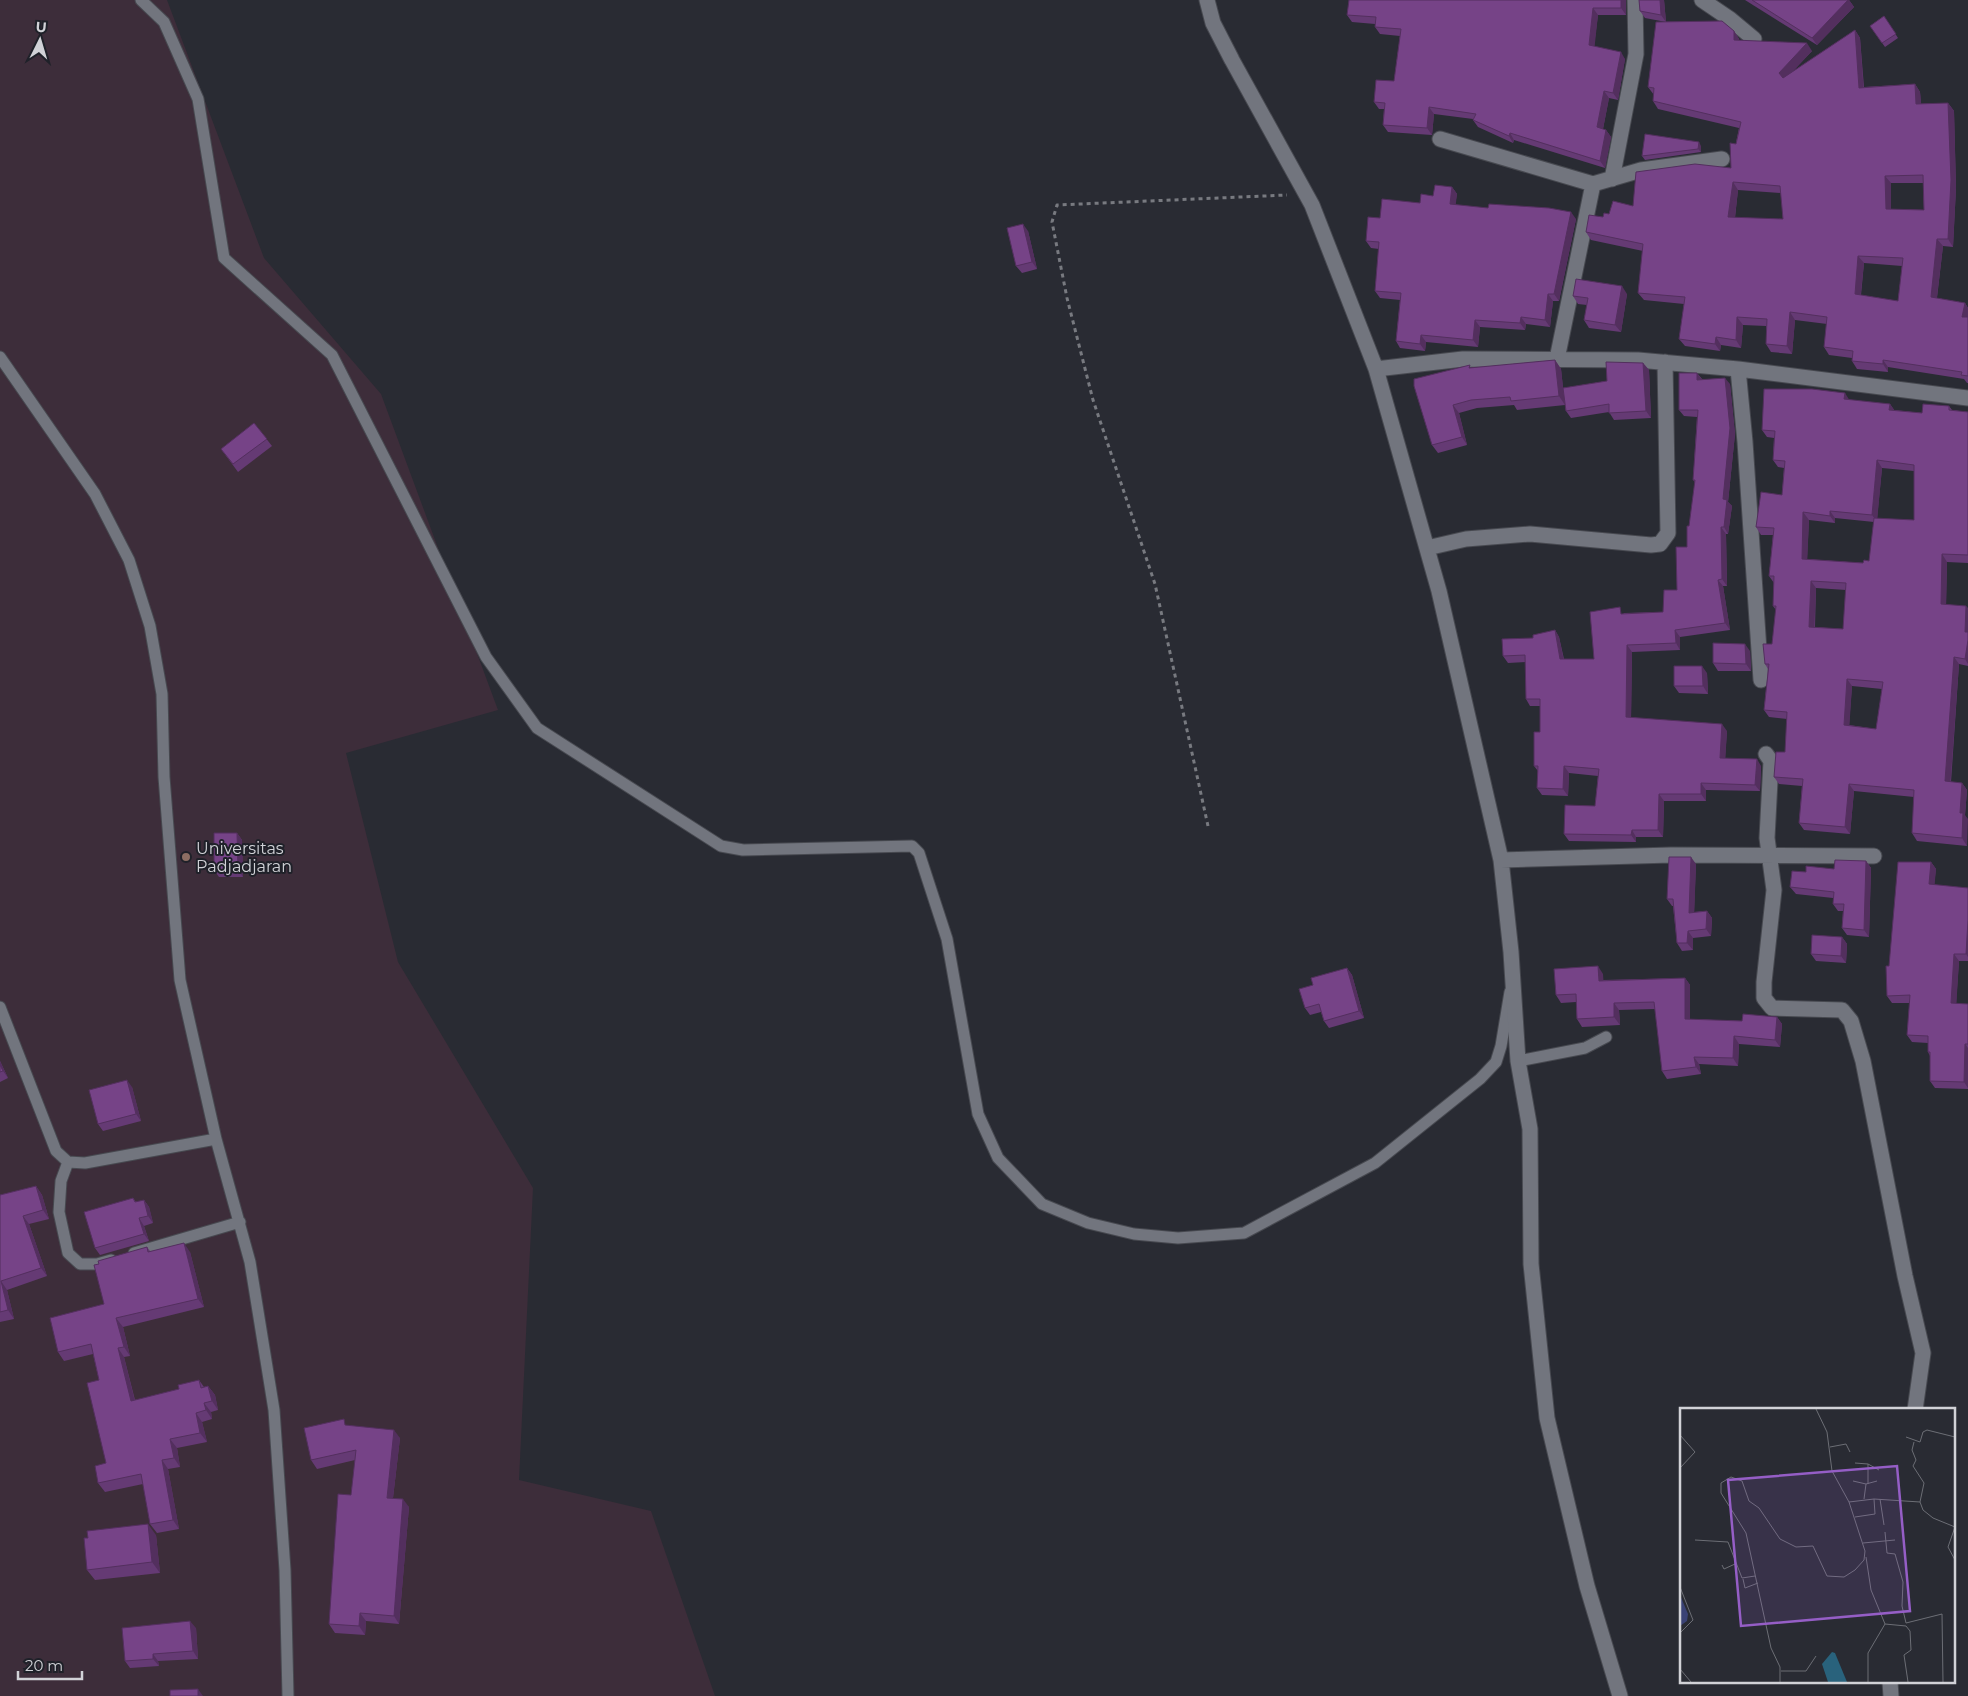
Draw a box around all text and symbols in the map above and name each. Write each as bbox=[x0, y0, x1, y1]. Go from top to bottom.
north arrow bbox=[15, 15, 65, 65]
text: U bbox=[35, 18, 47, 36]
place label: Universitas Padjadjaran bbox=[196, 839, 292, 876]
marker: Universitas Padjadjaran bbox=[180, 851, 192, 863]
inset map bbox=[1680, 1408, 1956, 1684]
scale bar bbox=[18, 1648, 81, 1680]
text: 20 m bbox=[25, 1656, 63, 1675]

